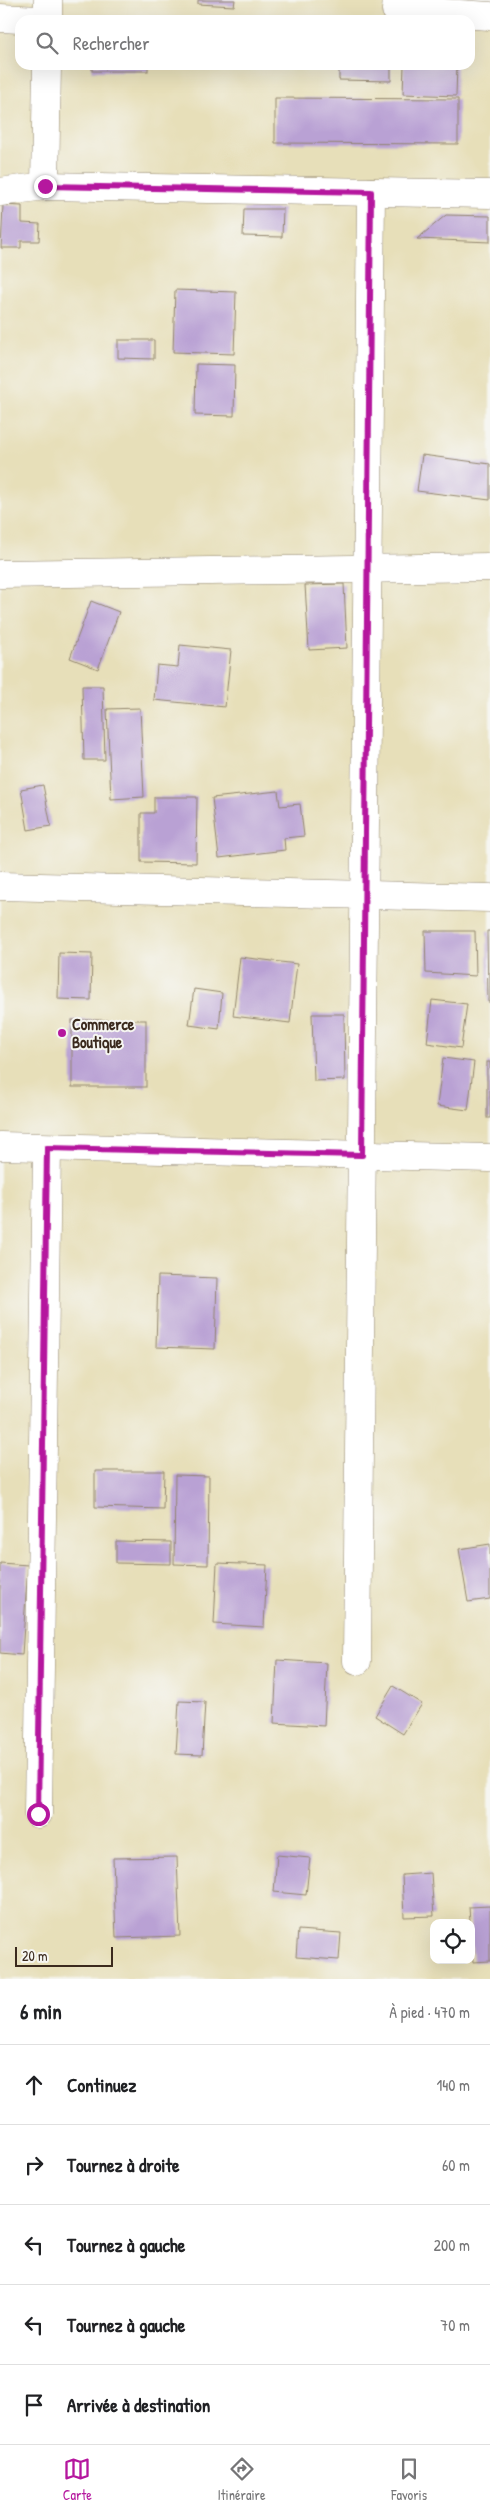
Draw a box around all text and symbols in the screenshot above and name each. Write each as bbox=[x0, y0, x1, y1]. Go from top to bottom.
search box bbox=[15, 15, 475, 70]
icon: search bbox=[33, 29, 61, 57]
text: Rechercher bbox=[73, 30, 150, 56]
route end bbox=[34, 175, 57, 198]
place label: Commerce Boutique bbox=[72, 1013, 135, 1054]
marker: Commerce Boutique bbox=[56, 1027, 68, 1039]
route start bbox=[27, 1803, 50, 1826]
map controls bbox=[430, 1919, 475, 1964]
button: locate bbox=[430, 1919, 475, 1964]
scale bar bbox=[15, 1944, 112, 1967]
text: 20 m bbox=[22, 1946, 48, 1965]
text: 6 min bbox=[20, 1997, 62, 2026]
text: À pied · 470 m bbox=[389, 2001, 470, 2023]
icon: ahead bbox=[20, 2071, 48, 2099]
text: Continuez bbox=[67, 2072, 136, 2098]
text: 140 m bbox=[436, 2074, 470, 2096]
icon: right bbox=[20, 2151, 48, 2179]
text: Tournez à droite bbox=[67, 2152, 180, 2178]
text: 60 m bbox=[442, 2154, 470, 2176]
icon: left bbox=[20, 2231, 48, 2259]
text: Tournez à gauche bbox=[67, 2232, 185, 2258]
text: 200 m bbox=[434, 2234, 470, 2256]
icon: left bbox=[20, 2311, 48, 2339]
text: Tournez à gauche bbox=[67, 2312, 185, 2338]
text: 70 m bbox=[440, 2314, 470, 2336]
icon: arrive bbox=[20, 2391, 48, 2419]
text: Arrivée à destination bbox=[67, 2392, 210, 2418]
tab: Carte bbox=[63, 2455, 92, 2504]
tab: Itinéraire bbox=[217, 2455, 266, 2504]
tab: Favoris bbox=[391, 2455, 427, 2504]

